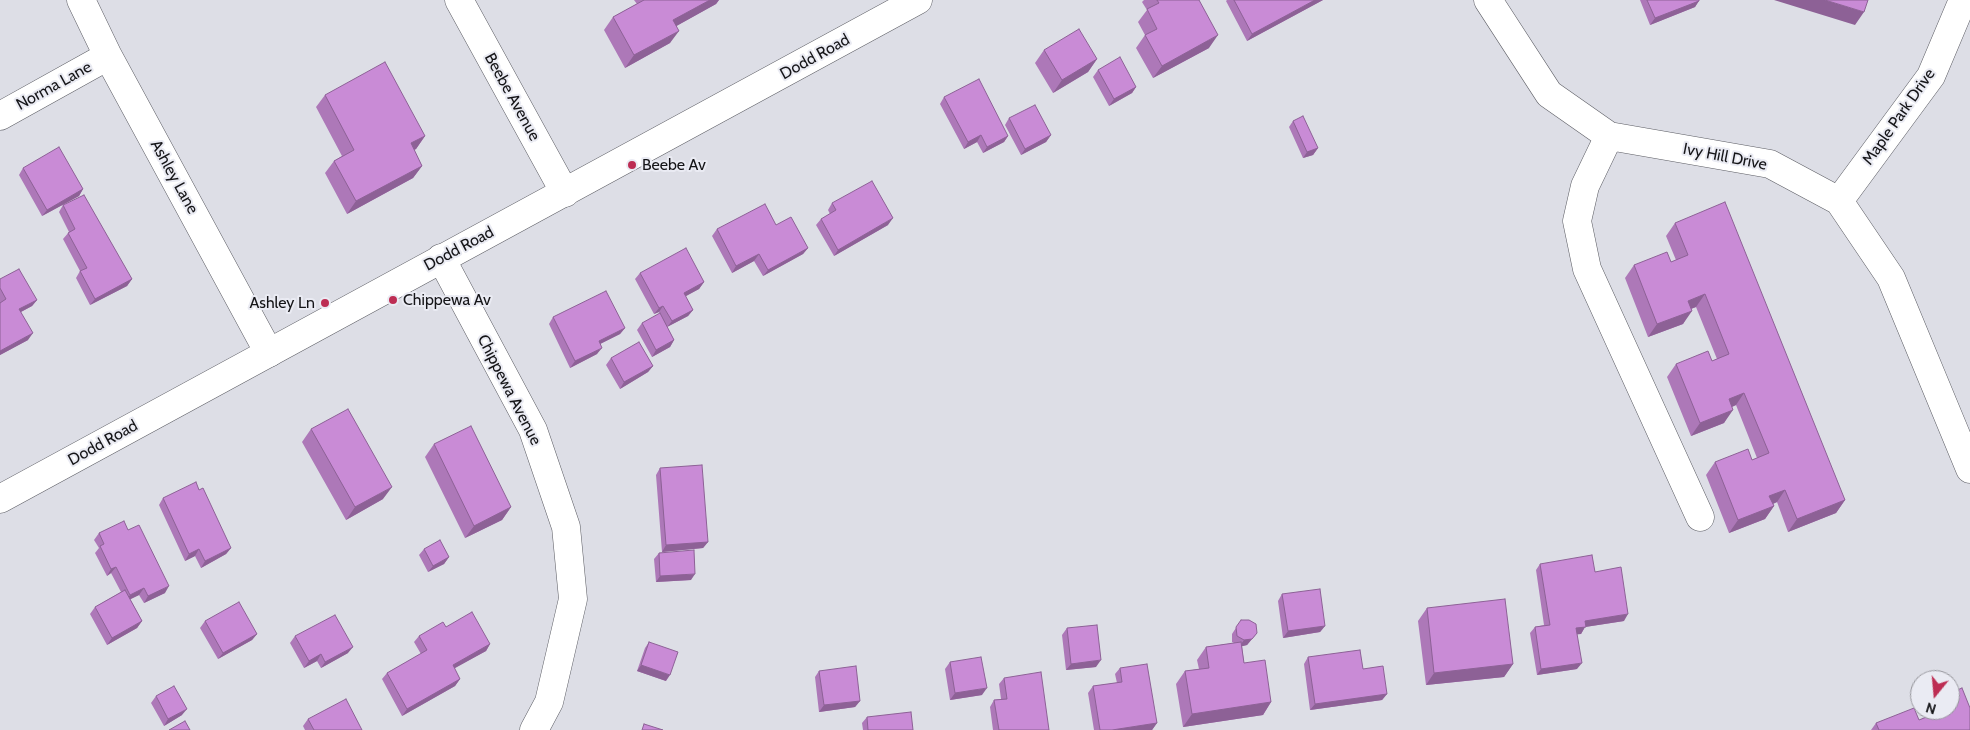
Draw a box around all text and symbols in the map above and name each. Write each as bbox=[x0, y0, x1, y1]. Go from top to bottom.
street label: Dodd Road bbox=[777, 30, 853, 84]
street label: Beebe Avenue bbox=[480, 50, 544, 144]
street label: Norma Lane bbox=[13, 57, 95, 115]
street label: Maple Park Drive bbox=[1859, 65, 1939, 169]
street label: Ashley Lane bbox=[146, 137, 202, 217]
street label: Ivy Hill Drive bbox=[1681, 139, 1769, 175]
place label: Beebe Av bbox=[642, 155, 706, 175]
marker: Beebe Av bbox=[626, 159, 638, 171]
street label: Dodd Road bbox=[421, 223, 497, 275]
place label: Chippewa Av bbox=[403, 290, 491, 310]
place label: Ashley Ln bbox=[249, 293, 315, 313]
marker: Chippewa Av bbox=[387, 294, 399, 306]
marker: Ashley Ln bbox=[319, 297, 331, 309]
street label: Chippewa Avenue bbox=[473, 332, 545, 448]
street label: Dodd Road bbox=[65, 416, 141, 470]
north arrow bbox=[1910, 670, 1960, 720]
text: N bbox=[1924, 698, 1938, 718]

